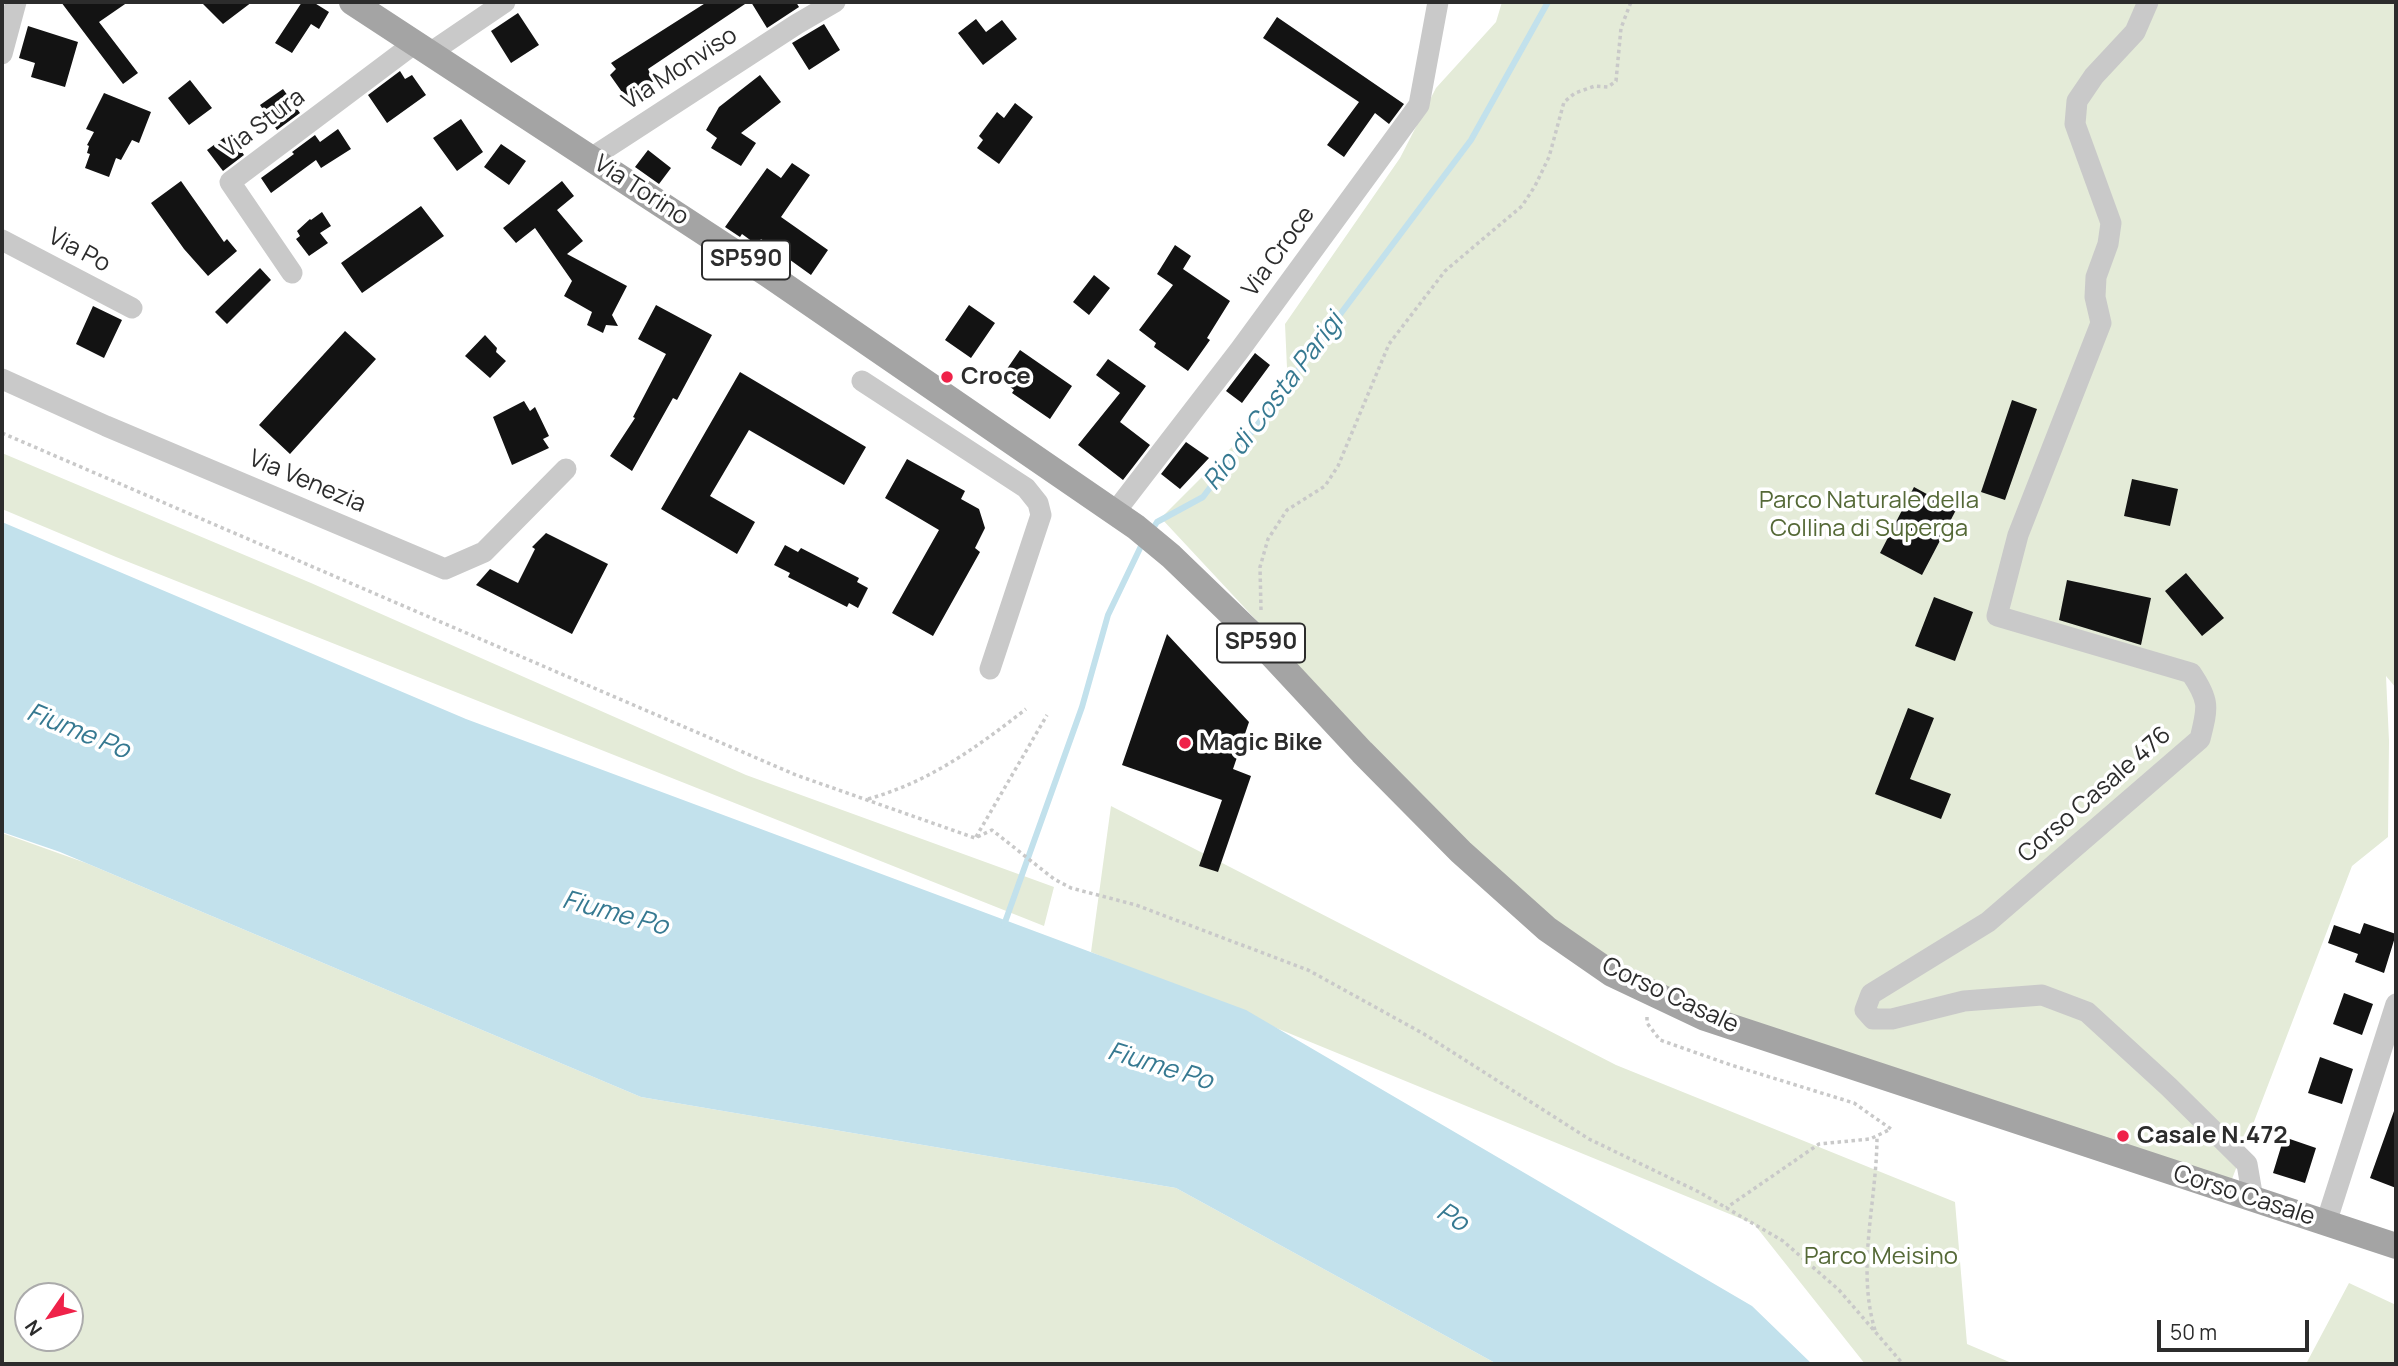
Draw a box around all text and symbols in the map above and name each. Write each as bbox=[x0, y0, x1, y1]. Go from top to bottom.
street label: Via Monviso bbox=[617, 21, 743, 117]
street label: Via Stura bbox=[215, 83, 311, 165]
street label: Via Torino bbox=[588, 150, 694, 232]
street label: Via Croce bbox=[1237, 201, 1321, 303]
street label: Via Po bbox=[43, 223, 115, 279]
road number: SP590 bbox=[702, 241, 790, 280]
water label: Rio di Costa Parigi bbox=[1197, 307, 1351, 497]
place label: Croce bbox=[961, 363, 1031, 391]
marker: Croce bbox=[939, 369, 955, 385]
street label: Via Venezia bbox=[244, 444, 370, 520]
park label: Parco Naturale della Collina di Superga bbox=[1759, 487, 1979, 543]
road number: SP590 bbox=[1217, 624, 1305, 663]
water label: Fiume Po bbox=[22, 697, 134, 767]
street label: Corso Casale 476 bbox=[2013, 721, 2177, 869]
place label: Magic Bike bbox=[1199, 729, 1322, 757]
marker: Magic Bike bbox=[1177, 735, 1193, 751]
water label: Fiume Po bbox=[559, 885, 671, 943]
street label: Corso Casale bbox=[1597, 952, 1743, 1040]
water label: Fiume Po bbox=[1104, 1036, 1216, 1098]
place label: Casale N.472 bbox=[2137, 1122, 2288, 1150]
marker: Casale N.472 bbox=[2115, 1128, 2131, 1144]
street label: Corso Casale bbox=[2170, 1160, 2318, 1232]
water label: Po bbox=[1431, 1197, 1473, 1239]
park label: Parco Meisino bbox=[1804, 1243, 1958, 1271]
north arrow bbox=[14, 1282, 84, 1352]
scale bar bbox=[2160, 1306, 2312, 1350]
text: N bbox=[19, 1315, 48, 1341]
text: 50 m bbox=[2170, 1318, 2217, 1346]

